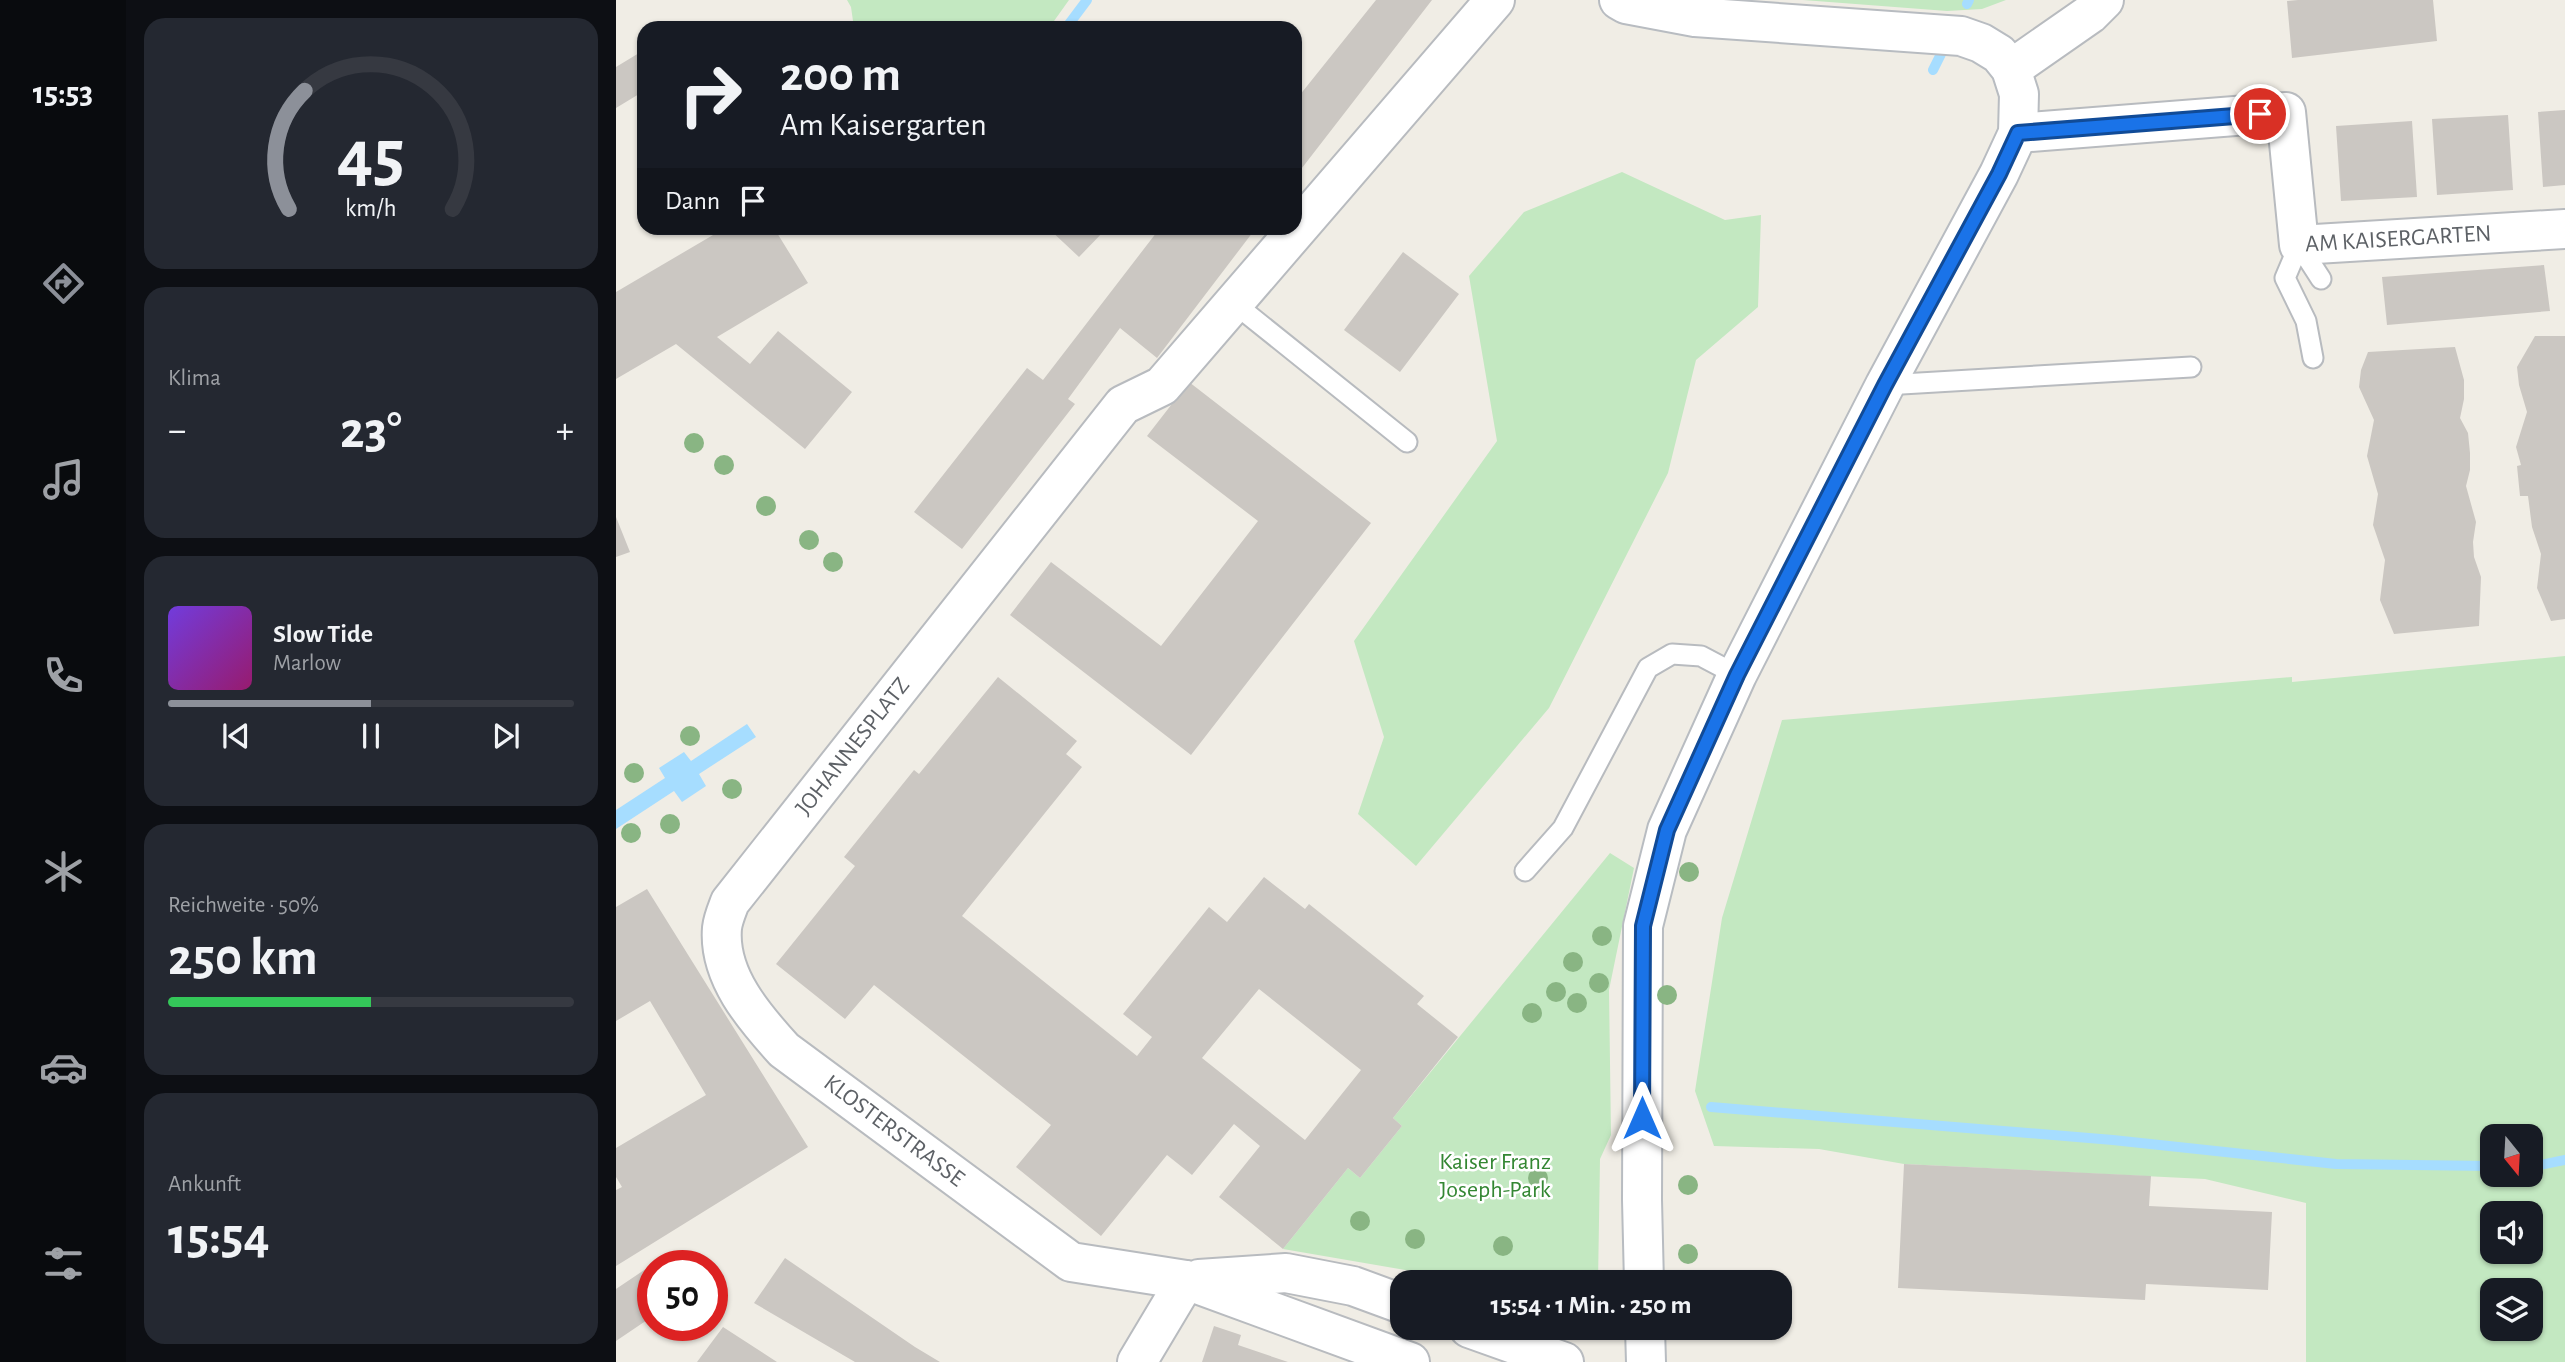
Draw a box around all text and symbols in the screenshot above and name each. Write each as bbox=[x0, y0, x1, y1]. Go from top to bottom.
icon: right bbox=[665, 49, 756, 140]
text: 200 m bbox=[780, 51, 901, 100]
text: 15:53 bbox=[33, 77, 93, 109]
pin bbox=[2230, 84, 2290, 144]
icon: arrive bbox=[2241, 95, 2279, 133]
text: Am Kaisergarten bbox=[780, 109, 987, 141]
text: 45 bbox=[337, 122, 405, 195]
icon: arrive bbox=[734, 182, 772, 220]
text: Dann bbox=[665, 188, 720, 214]
text: km/h bbox=[345, 196, 397, 221]
street label: AM KAISERGARTEN bbox=[2304, 221, 2492, 257]
icon: directions bbox=[39, 259, 88, 308]
text: Klima bbox=[168, 367, 221, 390]
text: 23° bbox=[340, 405, 402, 457]
text: − bbox=[168, 412, 186, 450]
text: + bbox=[556, 412, 574, 450]
icon: music bbox=[39, 455, 88, 504]
text: Slow Tide bbox=[273, 621, 373, 647]
icon: phone bbox=[39, 651, 88, 700]
text: Marlow bbox=[273, 652, 341, 675]
street label: JOHANNESPLATZ bbox=[791, 673, 914, 820]
icon: previous bbox=[217, 717, 255, 755]
icon: pause bbox=[352, 717, 390, 755]
icon: next bbox=[487, 717, 525, 755]
icon: climate bbox=[39, 847, 88, 896]
text: Reichweite · 50% bbox=[168, 894, 319, 917]
text: 250 km bbox=[168, 932, 318, 984]
icon: car bbox=[39, 1043, 88, 1092]
street label: KLOSTERSTRASSE bbox=[819, 1070, 969, 1192]
position arrow bbox=[1605, 1081, 1679, 1155]
north arrow bbox=[2480, 1124, 2543, 1186]
map controls bbox=[2480, 1124, 2543, 1341]
park label: Kaiser Franz Joseph-Park bbox=[1439, 1150, 1551, 1202]
text: Ankunft bbox=[168, 1173, 241, 1196]
button: sound bbox=[2480, 1201, 2543, 1264]
text: 15:54 bbox=[168, 1211, 270, 1263]
icon: filters bbox=[39, 1239, 88, 1288]
speed limit sign: 50 bbox=[637, 1250, 728, 1341]
button: layers bbox=[2480, 1278, 2543, 1341]
text: 15:54 · 1 Min. · 250 m bbox=[1491, 1292, 1691, 1318]

